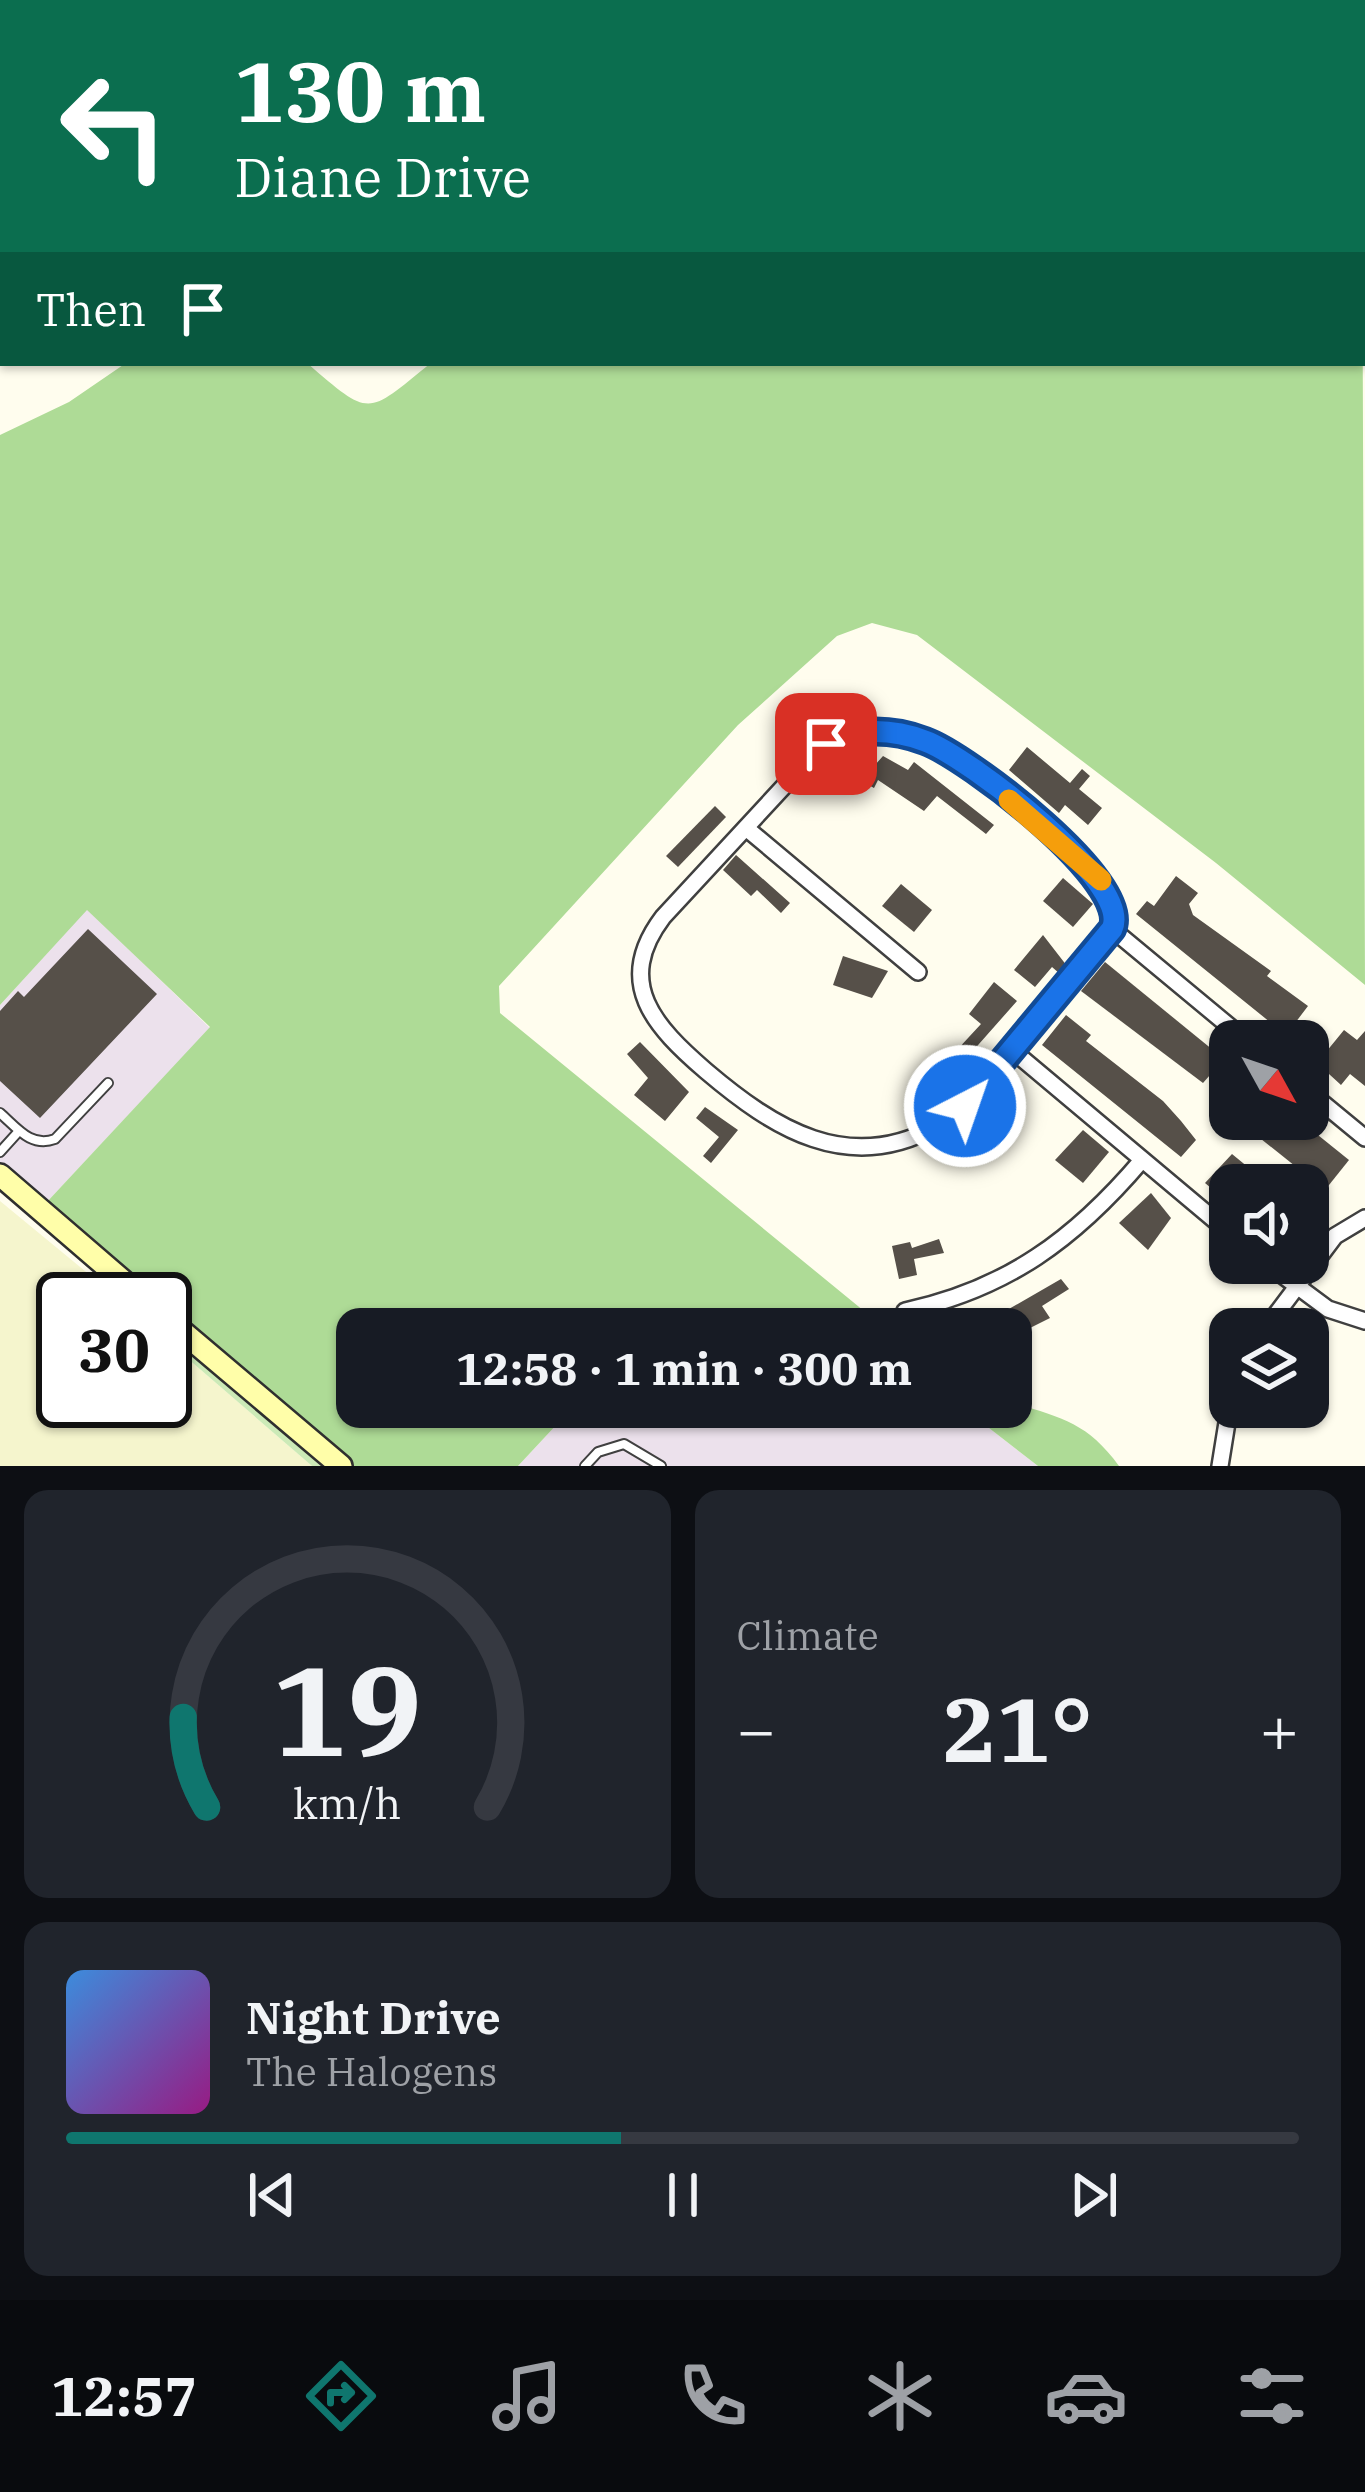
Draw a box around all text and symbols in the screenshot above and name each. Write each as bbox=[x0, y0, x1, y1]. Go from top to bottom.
text: 130 m bbox=[234, 36, 486, 145]
icon: left bbox=[36, 48, 192, 204]
text: Diane Drive bbox=[234, 142, 531, 212]
icon: arrive bbox=[170, 276, 236, 342]
text: Then bbox=[36, 280, 146, 338]
pin bbox=[775, 693, 877, 795]
icon: arrive bbox=[793, 711, 859, 777]
north arrow bbox=[1209, 1020, 1329, 1140]
map controls bbox=[1209, 1020, 1329, 1428]
position arrow bbox=[902, 1043, 1028, 1169]
button: sound bbox=[1209, 1164, 1329, 1284]
speed limit sign: 30 bbox=[36, 1272, 192, 1428]
button: layers bbox=[1209, 1308, 1329, 1428]
text: 12:58 · 1 min · 300 m bbox=[456, 1339, 912, 1397]
text: Climate bbox=[737, 1610, 879, 1661]
text: 19 bbox=[272, 1628, 422, 1790]
text: 21° bbox=[943, 1670, 1093, 1787]
text: − bbox=[737, 1686, 776, 1772]
text: + bbox=[1259, 1686, 1299, 1772]
text: km/h bbox=[293, 1775, 401, 1831]
text: Night Drive bbox=[246, 1988, 501, 2046]
text: The Halogens bbox=[246, 2046, 497, 2097]
icon: previous bbox=[239, 2162, 305, 2228]
icon: pause bbox=[650, 2162, 716, 2228]
icon: next bbox=[1061, 2162, 1127, 2228]
icon: directions bbox=[299, 2354, 383, 2438]
icon: music bbox=[485, 2354, 569, 2438]
icon: phone bbox=[671, 2354, 755, 2438]
icon: climate bbox=[858, 2354, 942, 2438]
icon: car bbox=[1044, 2354, 1128, 2438]
icon: filters bbox=[1230, 2354, 1314, 2438]
text: 12:57 bbox=[51, 2361, 197, 2431]

